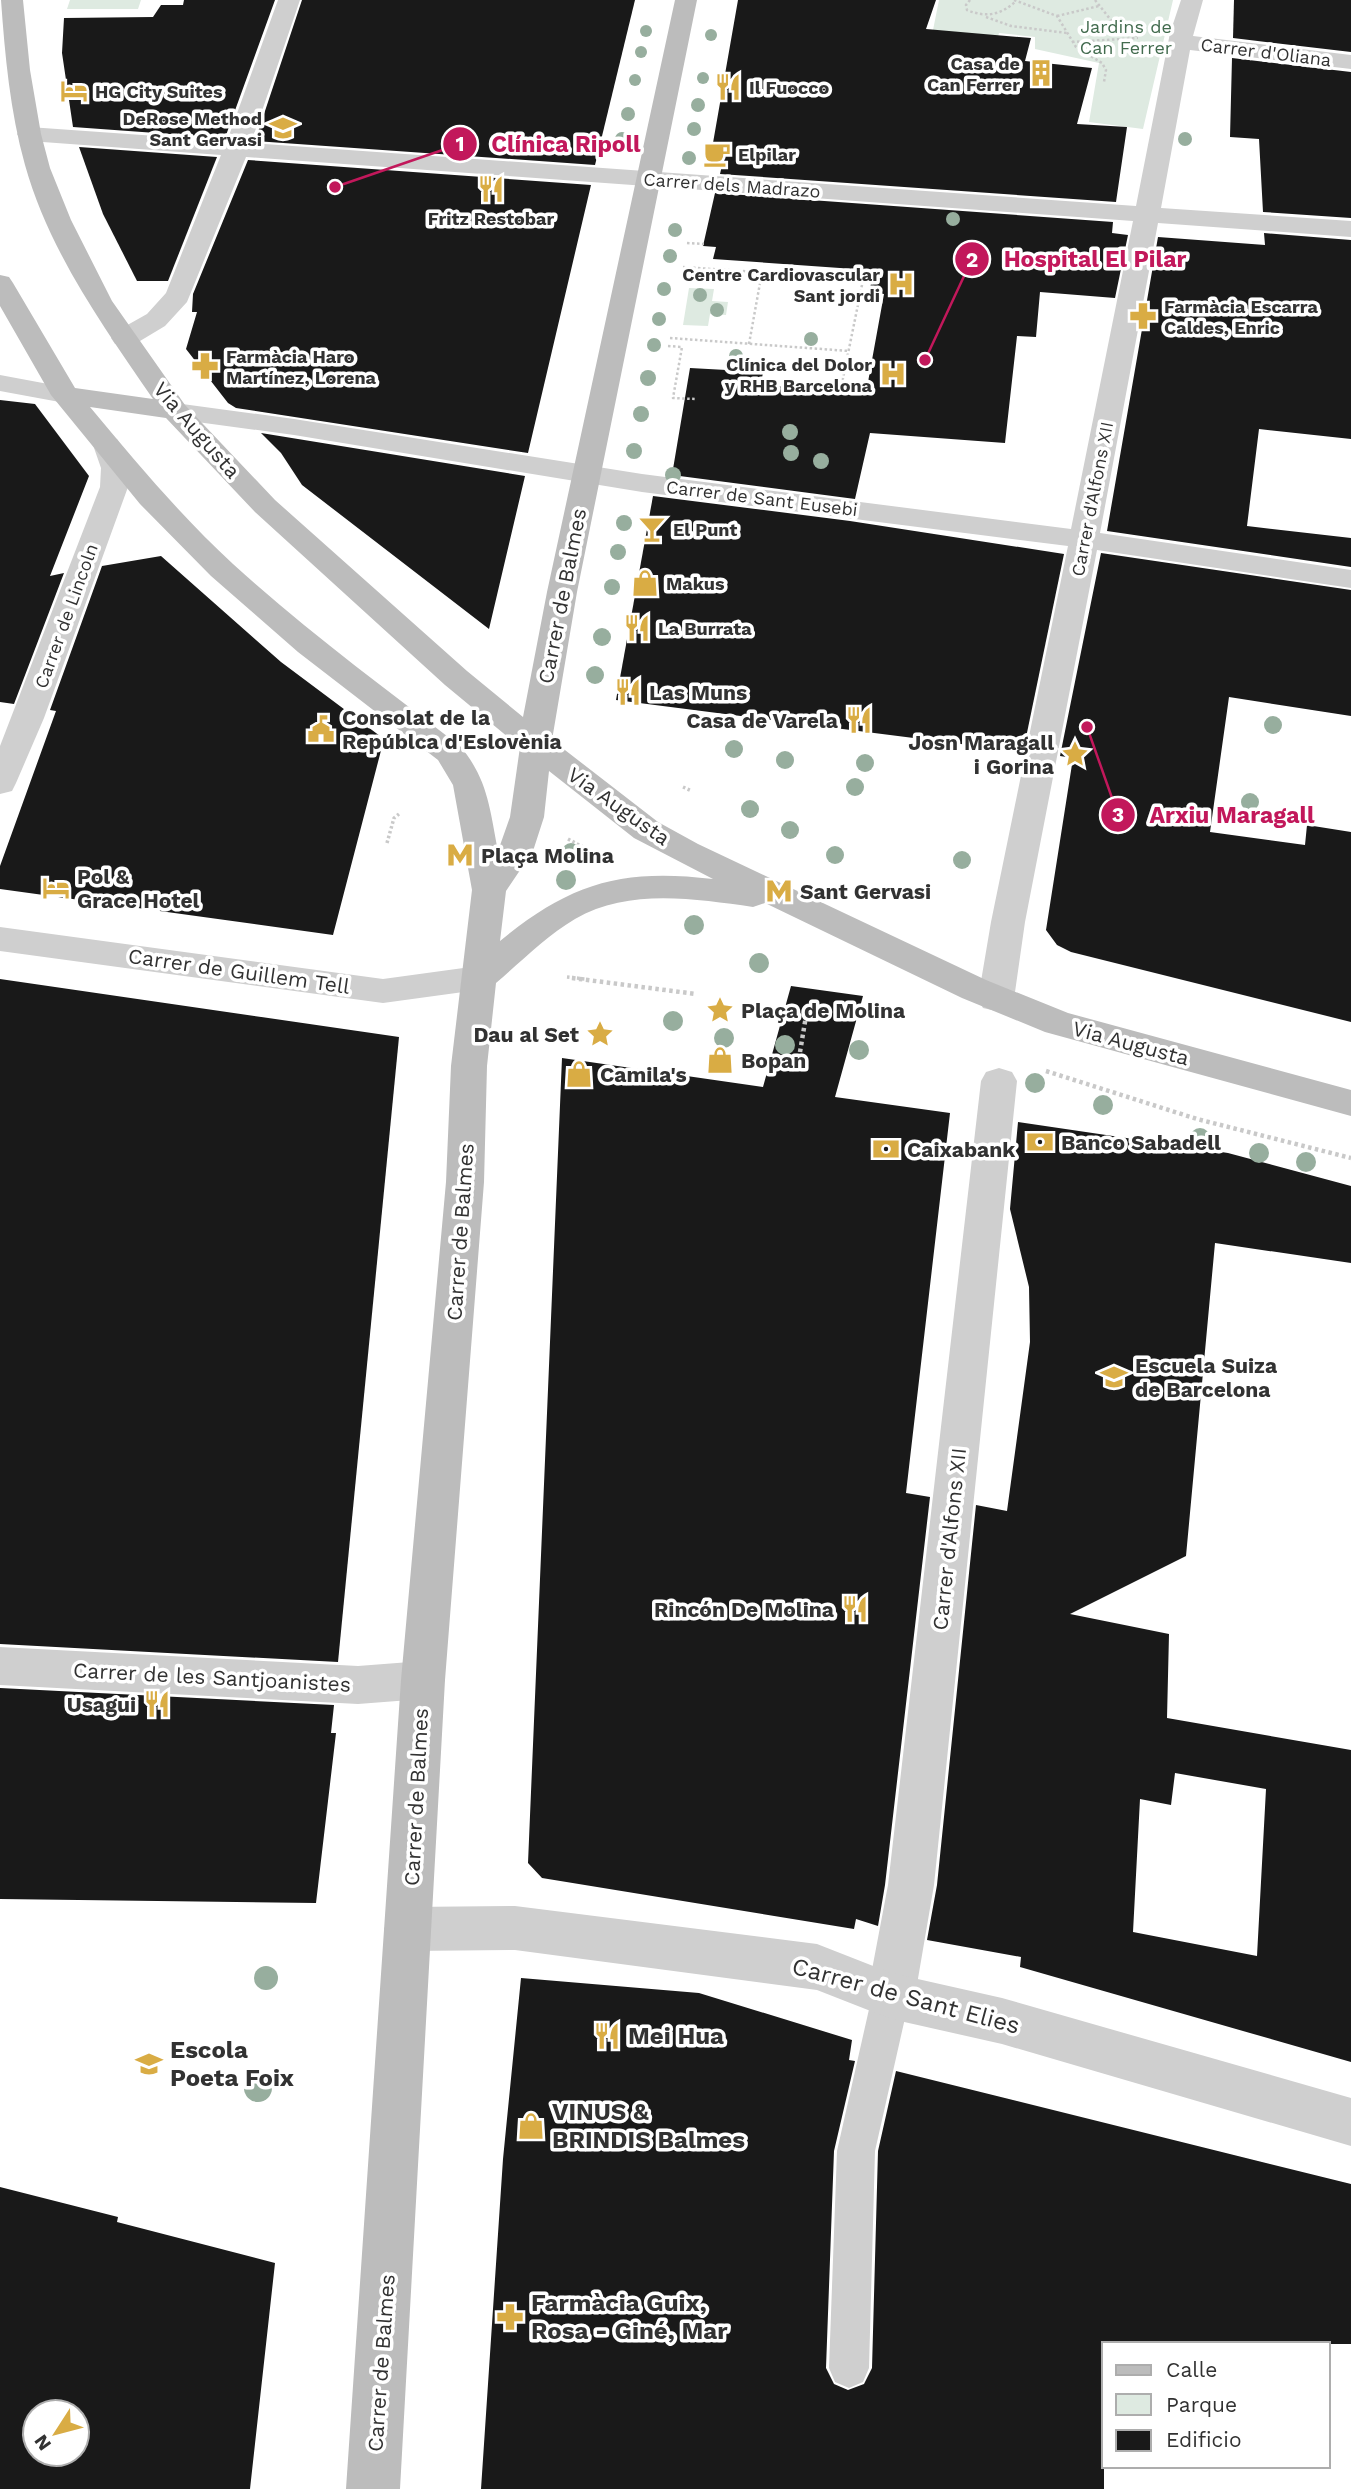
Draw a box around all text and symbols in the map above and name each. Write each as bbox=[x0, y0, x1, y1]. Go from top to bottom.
park label: Jardins de Can Ferrer bbox=[1080, 16, 1172, 58]
street label: Carrer d'Oliana bbox=[1200, 34, 1332, 70]
place label: Casa de Can Ferrer bbox=[927, 53, 1020, 95]
building icon: Casa de Can Ferrer bbox=[1026, 58, 1056, 88]
restaurant icon: Il Fuocco bbox=[713, 72, 743, 102]
hotel icon: HG City Suites bbox=[59, 76, 89, 106]
place label: Il Fuocco bbox=[749, 77, 830, 98]
place label: HG City Suites bbox=[95, 81, 223, 102]
place label: DeRose Method Sant Gervasi bbox=[123, 108, 262, 150]
school or university icon: DeRose Method Sant Gervasi bbox=[268, 113, 298, 143]
callout: Clínica Ripoll bbox=[442, 122, 655, 166]
text: 1 bbox=[455, 131, 465, 156]
text: Clínica Ripoll bbox=[491, 131, 641, 158]
cafe icon: Elpilar bbox=[702, 139, 732, 169]
place label: Elpilar bbox=[738, 144, 796, 165]
street label: Carrer dels Madrazo bbox=[643, 168, 821, 202]
restaurant icon: Fritz Restobar bbox=[476, 174, 506, 204]
place label: Fritz Restobar bbox=[428, 208, 554, 229]
callout: Hospital El Pilar bbox=[954, 237, 1201, 281]
text: Hospital El Pilar bbox=[1004, 246, 1186, 273]
text: 2 bbox=[966, 247, 978, 272]
place label: Centre Cardiovascular Sant jordi bbox=[682, 264, 880, 306]
hospital icon: Centre Cardiovascular Sant jordi bbox=[886, 269, 916, 299]
place label: Farmàcia Escarra Caldes, Enric bbox=[1164, 296, 1318, 338]
pharmacy icon: Farmàcia Escarra Caldes, Enric bbox=[1128, 301, 1158, 331]
place label: Farmàcia Haro Martínez, Lorena bbox=[226, 346, 377, 388]
pharmacy icon: Farmàcia Haro Martínez, Lorena bbox=[190, 351, 220, 381]
place label: Clínica del Dolor y RHB Barcelona bbox=[724, 354, 873, 396]
hospital icon: Clínica del Dolor y RHB Barcelona bbox=[878, 359, 908, 389]
street label: Via Augusta bbox=[148, 377, 246, 483]
street label: Carrer d'Alfons XII bbox=[1067, 420, 1117, 578]
street label: Carrer de Sant Eusebi bbox=[665, 476, 859, 520]
street label: Carrer de Balmes bbox=[533, 506, 591, 686]
bar icon: El Punt bbox=[637, 514, 667, 544]
place label: El Punt bbox=[673, 519, 737, 540]
street label: Carrer de Lincoln bbox=[30, 541, 102, 691]
shop icon: Makus bbox=[630, 568, 660, 598]
place label: Makus bbox=[666, 573, 725, 594]
restaurant icon: La Burrata bbox=[622, 613, 652, 643]
place label: La Burrata bbox=[658, 618, 752, 639]
restaurant icon: Las Muns bbox=[613, 677, 643, 707]
place label: Las Muns bbox=[649, 680, 747, 705]
place label: Consolat de la Repúblca d'Eslovènia bbox=[342, 705, 563, 754]
restaurant icon: Casa de Varela bbox=[844, 705, 874, 735]
place label: Casa de Varela bbox=[686, 708, 839, 733]
public building icon: Consolat de la Repúblca d'Eslovènia bbox=[306, 714, 336, 744]
place label: Josn Maragall i Gorina bbox=[908, 730, 1055, 779]
place icon: Josn Maragall i Gorina bbox=[1060, 739, 1090, 769]
street label: Via Augusta bbox=[563, 762, 675, 851]
callout: Arxiu Maragall bbox=[1101, 793, 1329, 837]
text: 3 bbox=[1112, 802, 1124, 827]
text: Arxiu Maragall bbox=[1149, 802, 1315, 829]
metro station icon: Plaça Molina bbox=[445, 840, 475, 870]
place label: Plaça Molina bbox=[481, 843, 615, 868]
place label: Pol & Grace Hotel bbox=[77, 864, 200, 913]
hotel icon: Pol & Grace Hotel bbox=[41, 873, 71, 903]
metro station icon: Sant Gervasi bbox=[764, 876, 794, 906]
place label: Sant Gervasi bbox=[800, 879, 931, 904]
street label: Carrer de Guillem Tell bbox=[127, 943, 352, 999]
place icon: Plaça de Molina bbox=[705, 995, 735, 1025]
place label: Plaça de Molina bbox=[741, 998, 906, 1023]
street label: Via Augusta bbox=[1070, 1015, 1192, 1071]
place icon: Dau al Set bbox=[585, 1019, 615, 1049]
place label: Dau al Set bbox=[473, 1022, 579, 1047]
shop icon: Bopan bbox=[705, 1045, 735, 1075]
place label: Bopan bbox=[741, 1048, 806, 1073]
shop icon: Camila's bbox=[564, 1059, 594, 1089]
place label: Camila's bbox=[600, 1062, 687, 1087]
bank icon: Banco Sabadell bbox=[1025, 1127, 1055, 1157]
place label: Banco Sabadell bbox=[1061, 1130, 1221, 1155]
bank icon: Caixabank bbox=[871, 1134, 901, 1164]
place label: Caixabank bbox=[907, 1137, 1016, 1162]
street label: Carrer de Balmes bbox=[441, 1142, 479, 1322]
place label: Escuela Suiza de Barcelona bbox=[1135, 1353, 1278, 1402]
school or university icon: Escuela Suiza de Barcelona bbox=[1099, 1362, 1129, 1392]
street label: Carrer d'Alfons XII bbox=[927, 1447, 971, 1631]
restaurant icon: Rincón De Molina bbox=[840, 1594, 870, 1624]
place label: Rincón De Molina bbox=[654, 1597, 835, 1622]
street label: Carrer de les Santjoanistes bbox=[72, 1657, 352, 1697]
restaurant icon: Usagui bbox=[142, 1689, 172, 1719]
place label: Usagui bbox=[67, 1692, 136, 1717]
street label: Carrer de Balmes bbox=[399, 1707, 433, 1887]
street label: Carrer de Sant Elies bbox=[789, 1952, 1023, 2040]
restaurant icon: Mei Hua bbox=[592, 2021, 622, 2051]
place label: Mei Hua bbox=[628, 2022, 724, 2050]
place label: Escola Poeta Foix bbox=[170, 2036, 294, 2092]
school or university icon: Escola Poeta Foix bbox=[134, 2049, 164, 2079]
place label: VINUS & BRINDIS Balmes bbox=[552, 2098, 745, 2154]
shop icon: VINUS & BRINDIS Balmes bbox=[516, 2111, 546, 2141]
street label: Carrer de Balmes bbox=[362, 2273, 400, 2453]
place label: Farmàcia Guix, Rosa - Giné, Mar bbox=[531, 2289, 728, 2345]
pharmacy icon: Farmàcia Guix, Rosa - Giné, Mar bbox=[495, 2302, 525, 2332]
legend bbox=[1102, 2342, 1330, 2468]
text: Calle bbox=[1166, 2357, 1217, 2382]
text: Parque bbox=[1166, 2392, 1237, 2417]
north arrow bbox=[21, 2398, 91, 2468]
text: Edificio bbox=[1166, 2427, 1242, 2452]
text: N bbox=[29, 2430, 56, 2455]

